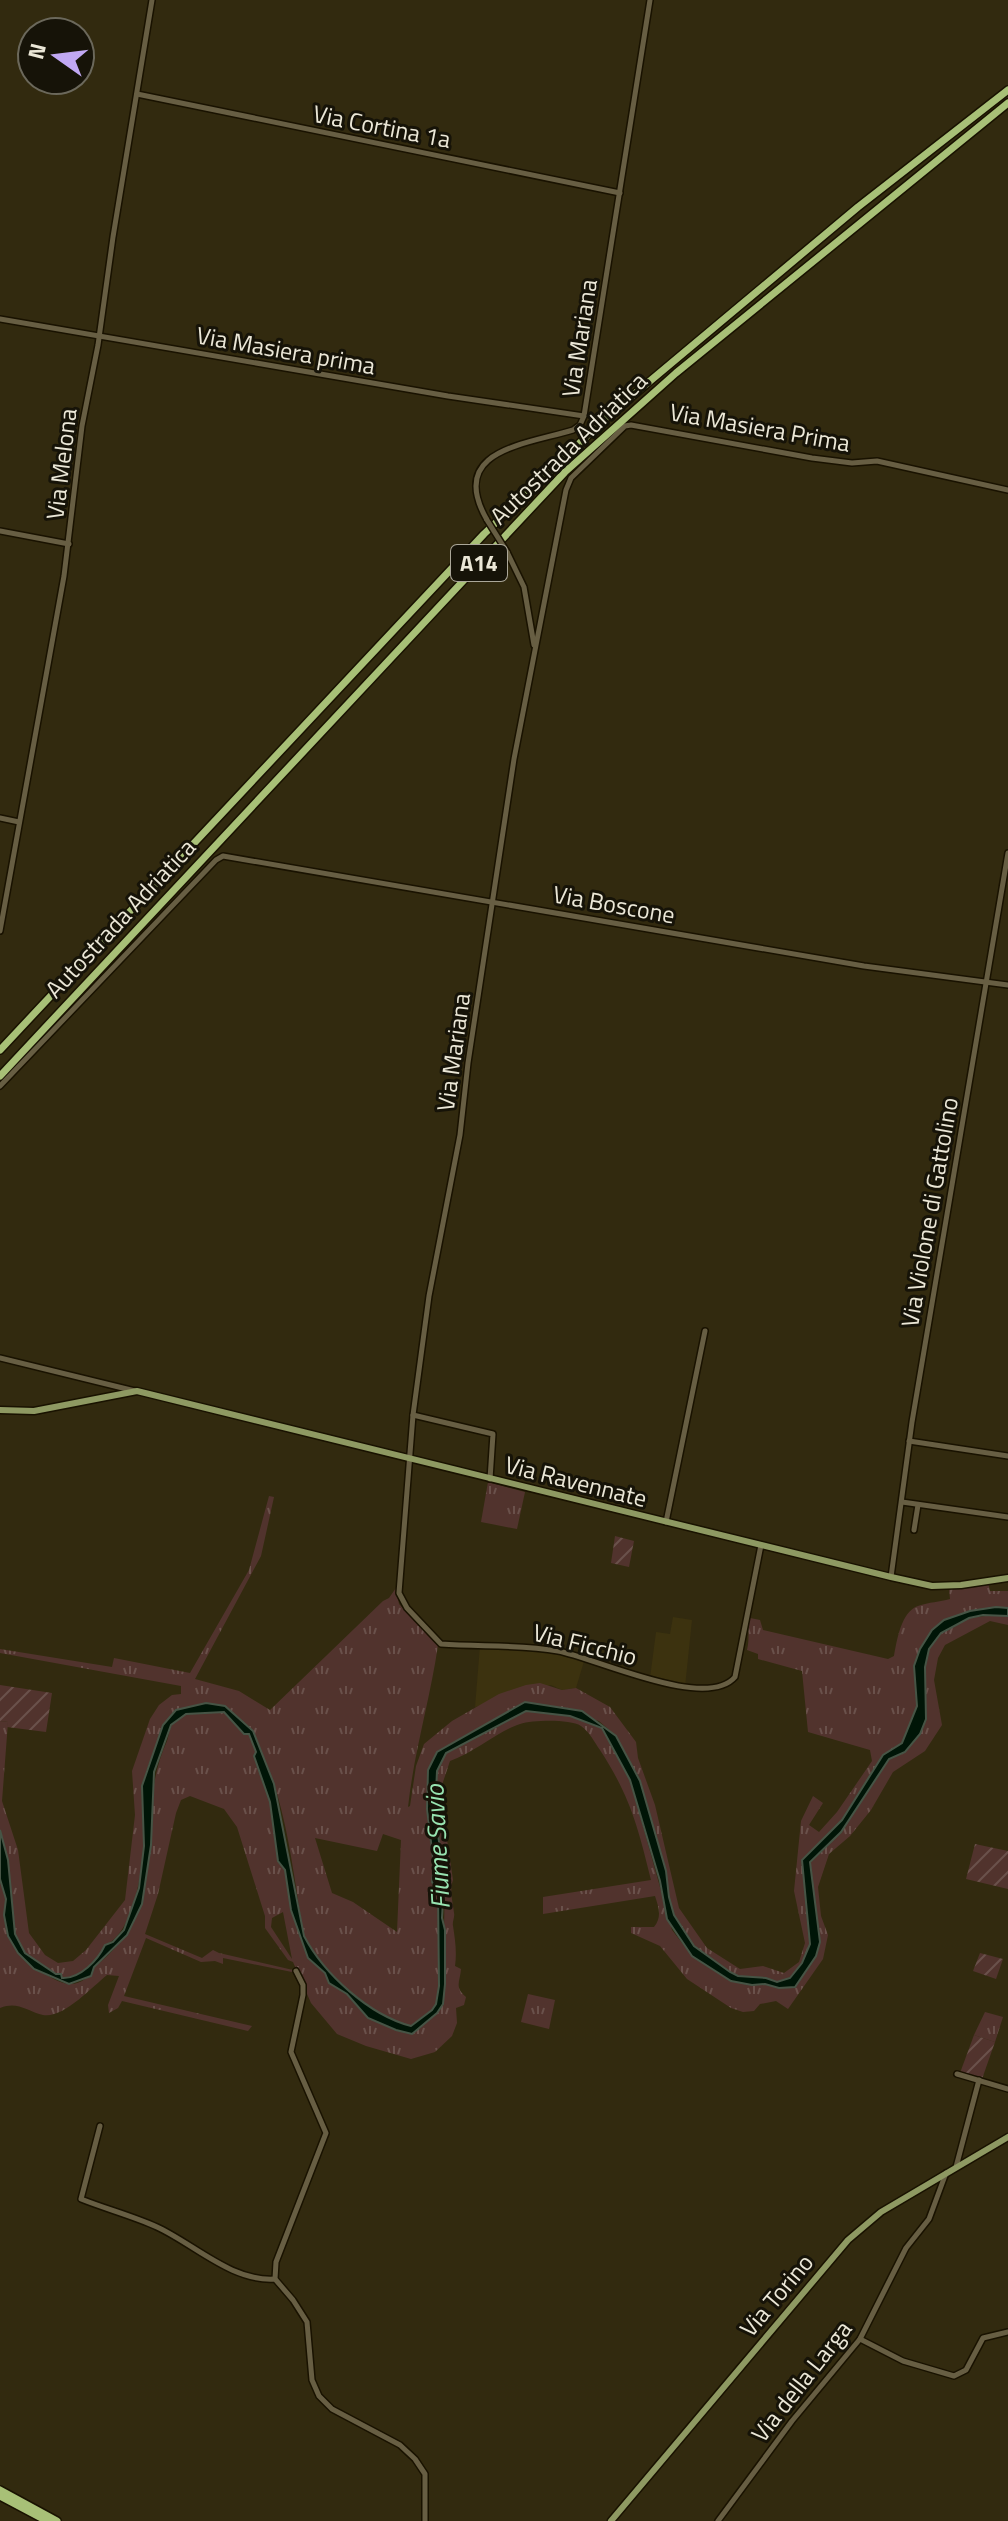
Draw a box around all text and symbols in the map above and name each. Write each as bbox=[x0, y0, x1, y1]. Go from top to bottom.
north arrow bbox=[16, 16, 96, 96]
text: N bbox=[18, 40, 55, 63]
street label: Via Cortina 1a bbox=[310, 95, 454, 157]
street label: Via Mariana bbox=[552, 276, 606, 400]
street label: Via Masiera prima bbox=[194, 317, 378, 383]
street label: Autostrada Adriatica bbox=[481, 363, 655, 533]
street label: Via Masiera Prima bbox=[667, 393, 853, 461]
street label: Via Melona bbox=[36, 406, 86, 522]
road number: A14 bbox=[451, 545, 507, 581]
street label: Autostrada Adriatica bbox=[36, 830, 204, 1006]
street label: Via Boscone bbox=[550, 876, 678, 932]
street label: Via Mariana bbox=[427, 990, 479, 1114]
street label: Via Violone di Gattolino bbox=[891, 1094, 967, 1330]
street label: Via Ravennate bbox=[501, 1446, 651, 1516]
street label: Via Ficchio bbox=[529, 1614, 641, 1674]
water label: Fiume Savio bbox=[414, 1783, 460, 1910]
street label: Via Torino bbox=[730, 2246, 822, 2344]
street label: Via della Larga bbox=[742, 2312, 860, 2450]

